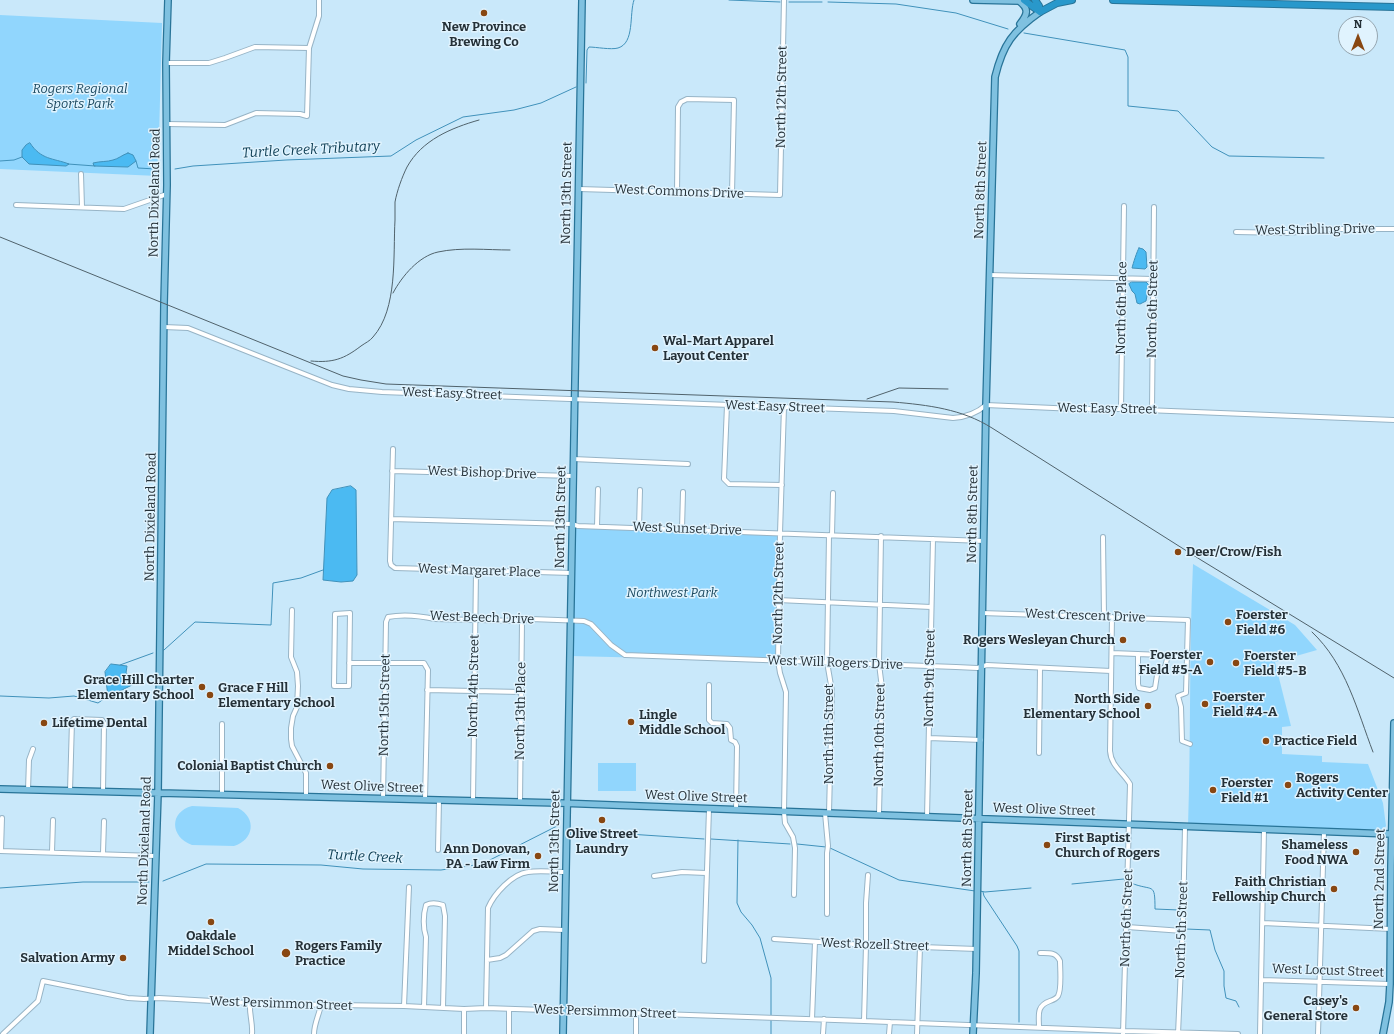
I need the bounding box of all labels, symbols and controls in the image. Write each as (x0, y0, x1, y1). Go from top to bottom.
marker: New Province Brewing Co (479, 8, 489, 18)
north arrow (1338, 16, 1378, 56)
text: N (1354, 18, 1362, 31)
place label: New Province Brewing Co (442, 19, 526, 50)
street label: North 12th Street (773, 45, 791, 149)
park label: Rogers Regional Sports Park (32, 81, 128, 112)
street label: North Dixieland Road (146, 128, 164, 258)
water label: Turtle Creek Tributary (242, 138, 380, 162)
street label: North 13th Street (558, 141, 576, 245)
street label: North 8th Street (971, 141, 991, 239)
street label: West Commons Drive (614, 182, 744, 202)
street label: West Stribling Drive (1255, 221, 1375, 239)
street label: North 6th Street (1144, 260, 1162, 358)
street label: North 6th Place (1113, 261, 1131, 355)
place label: Wal-Mart Apparel Layout Center (663, 333, 774, 364)
marker: Wal-Mart Apparel Layout Center (650, 343, 660, 353)
street label: West Easy Street (402, 384, 502, 404)
street label: West Easy Street (725, 397, 825, 417)
street label: West Easy Street (1057, 400, 1157, 418)
street label: North Dixieland Road (142, 452, 160, 582)
street label: West Bishop Drive (427, 463, 537, 483)
street label: North 13th Street (552, 465, 570, 569)
street label: North 8th Street (964, 465, 982, 563)
street label: West Sunset Drive (632, 519, 742, 539)
street label: North 12th Street (770, 541, 788, 645)
place label: Deer/Crow/Fish (1186, 544, 1282, 560)
marker: Deer/Crow/Fish (1173, 547, 1183, 557)
street label: West Margaret Place (417, 561, 541, 581)
park label: Northwest Park (627, 585, 717, 601)
street label: West Crescent Drive (1024, 606, 1146, 626)
place label: Foerster Field #6 (1236, 607, 1288, 638)
street label: West Beech Drive (429, 608, 535, 628)
marker: Foerster Field #6 (1223, 617, 1233, 627)
street label: North 9th Street (921, 629, 939, 727)
place label: Rogers Wesleyan Church (963, 632, 1115, 648)
street label: North 14th Street (465, 634, 483, 738)
marker: Rogers Wesleyan Church (1118, 635, 1128, 645)
place label: Foerster Field #5-A (1139, 647, 1202, 678)
place label: Foerster Field #5-B (1244, 648, 1307, 679)
street label: North 15th Street (376, 653, 394, 757)
street label: West Will Rogers Drive (767, 653, 903, 673)
marker: Foerster Field #5-A (1205, 657, 1215, 667)
marker: Foerster Field #5-B (1231, 658, 1241, 668)
street label: North 13th Place (512, 662, 530, 760)
place label: Grace Hill Charter Elementary School (77, 672, 194, 703)
place label: Grace F Hill Elementary School (218, 680, 335, 711)
marker: Grace Hill Charter Elementary School (197, 682, 207, 692)
street label: North 11th Street (821, 683, 837, 785)
street label: North 10th Street (871, 683, 889, 787)
place label: Foerster Field #4-A (1213, 689, 1277, 720)
marker: Grace F Hill Elementary School (205, 690, 215, 700)
place label: North Side Elementary School (1023, 691, 1140, 722)
marker: Foerster Field #4-A (1200, 699, 1210, 709)
marker: North Side Elementary School (1143, 701, 1153, 711)
place label: Lingle Middle School (639, 707, 725, 738)
place label: Lifetime Dental (52, 715, 147, 731)
marker: Lingle Middle School (626, 717, 636, 727)
marker: Lifetime Dental (39, 718, 49, 728)
place label: Practice Field (1274, 733, 1357, 749)
marker: Practice Field (1261, 736, 1271, 746)
place label: Colonial Baptist Church (177, 758, 322, 774)
marker: Colonial Baptist Church (325, 761, 335, 771)
place label: Rogers Activity Center (1296, 770, 1388, 801)
place label: Foerster Field #1 (1221, 775, 1273, 806)
street label: North Dixieland Road (135, 776, 155, 906)
street label: West Olive Street (320, 777, 424, 797)
marker: Rogers Activity Center (1283, 780, 1293, 790)
marker: Foerster Field #1 (1208, 785, 1218, 795)
street label: West Olive Street (644, 787, 748, 807)
street label: North 13th Street (546, 789, 564, 893)
street label: North 8th Street (959, 789, 977, 887)
street label: West Olive Street (992, 800, 1096, 820)
marker: Olive Street Laundry (597, 815, 607, 825)
place label: Olive Street Laundry (566, 826, 638, 857)
street label: North 2nd Street (1371, 828, 1389, 930)
place label: First Baptist Church of Rogers (1055, 830, 1160, 861)
place label: Shameless Food NWA (1281, 837, 1348, 868)
marker: First Baptist Church of Rogers (1042, 840, 1052, 850)
place label: Ann Donovan, PA - Law Firm (444, 841, 530, 872)
water label: Turtle Creek (327, 847, 403, 867)
marker: Shameless Food NWA (1351, 847, 1361, 857)
marker: Ann Donovan, PA - Law Firm (533, 851, 543, 861)
street label: North 6th Street (1117, 869, 1137, 967)
place label: Faith Christian Fellowship Church (1212, 874, 1326, 905)
street label: North 5th Street (1173, 881, 1191, 979)
marker: Faith Christian Fellowship Church (1329, 884, 1339, 894)
marker: Oakdale Middel School (206, 917, 216, 927)
place label: Oakdale Middel School (168, 928, 254, 959)
street label: West Rozell Street (820, 935, 930, 955)
place label: Rogers Family Practice (295, 938, 382, 969)
marker: Rogers Family Practice (280, 947, 292, 959)
place label: Salvation Army (20, 950, 115, 966)
marker: Salvation Army (118, 953, 128, 963)
street label: West Locust Street (1272, 961, 1384, 981)
place label: Casey's General Store (1263, 993, 1348, 1024)
street label: West Persimmon Street (209, 994, 353, 1014)
street label: West Persimmon Street (533, 1002, 677, 1022)
marker: Casey's General Store (1351, 1003, 1361, 1013)

